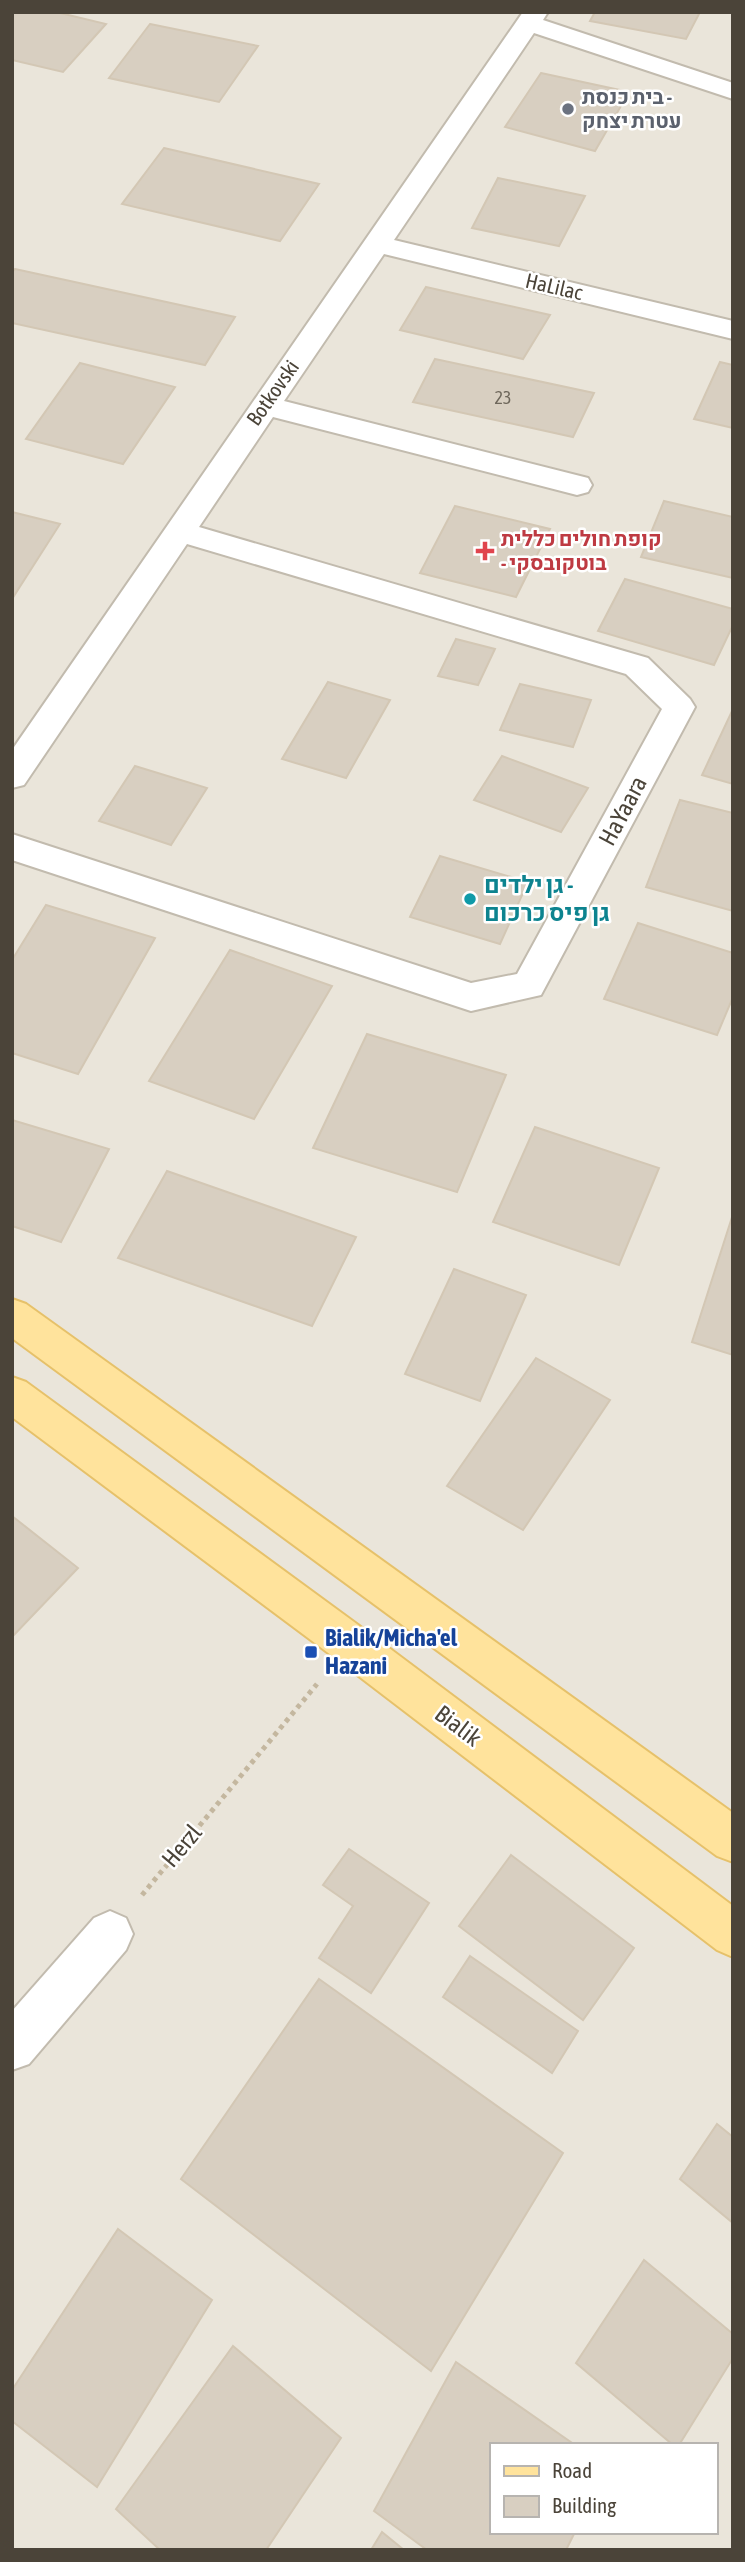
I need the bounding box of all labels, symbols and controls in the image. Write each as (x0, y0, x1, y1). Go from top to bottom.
place label: בית כנסת - עטרת יצחק (582, 84, 682, 132)
marker: בית כנסת - עטרת יצחק (560, 101, 576, 117)
street label: HaLilac (523, 268, 585, 304)
street label: Botkovski (241, 355, 303, 430)
house number: 23 (495, 387, 511, 408)
place label: קופת חולים כללית - בוטקובסקי (501, 526, 662, 574)
marker: קופת חולים כללית - בוטקובסקי (475, 541, 495, 561)
street label: HaYaara (593, 772, 652, 850)
place label: גן ילדים - גן פיס כרכום (484, 871, 610, 926)
marker: גן ילדים - גן פיס כרכום (462, 891, 478, 907)
place label: Bialik/Micha'el Hazani (325, 1624, 458, 1679)
marker: Bialik/Micha'el Hazani (303, 1644, 319, 1660)
street label: Bialik (430, 1700, 487, 1752)
street label: Herzl (156, 1819, 207, 1872)
legend (490, 2443, 717, 2534)
text: Road (552, 2458, 592, 2482)
text: Building (552, 2493, 616, 2517)

